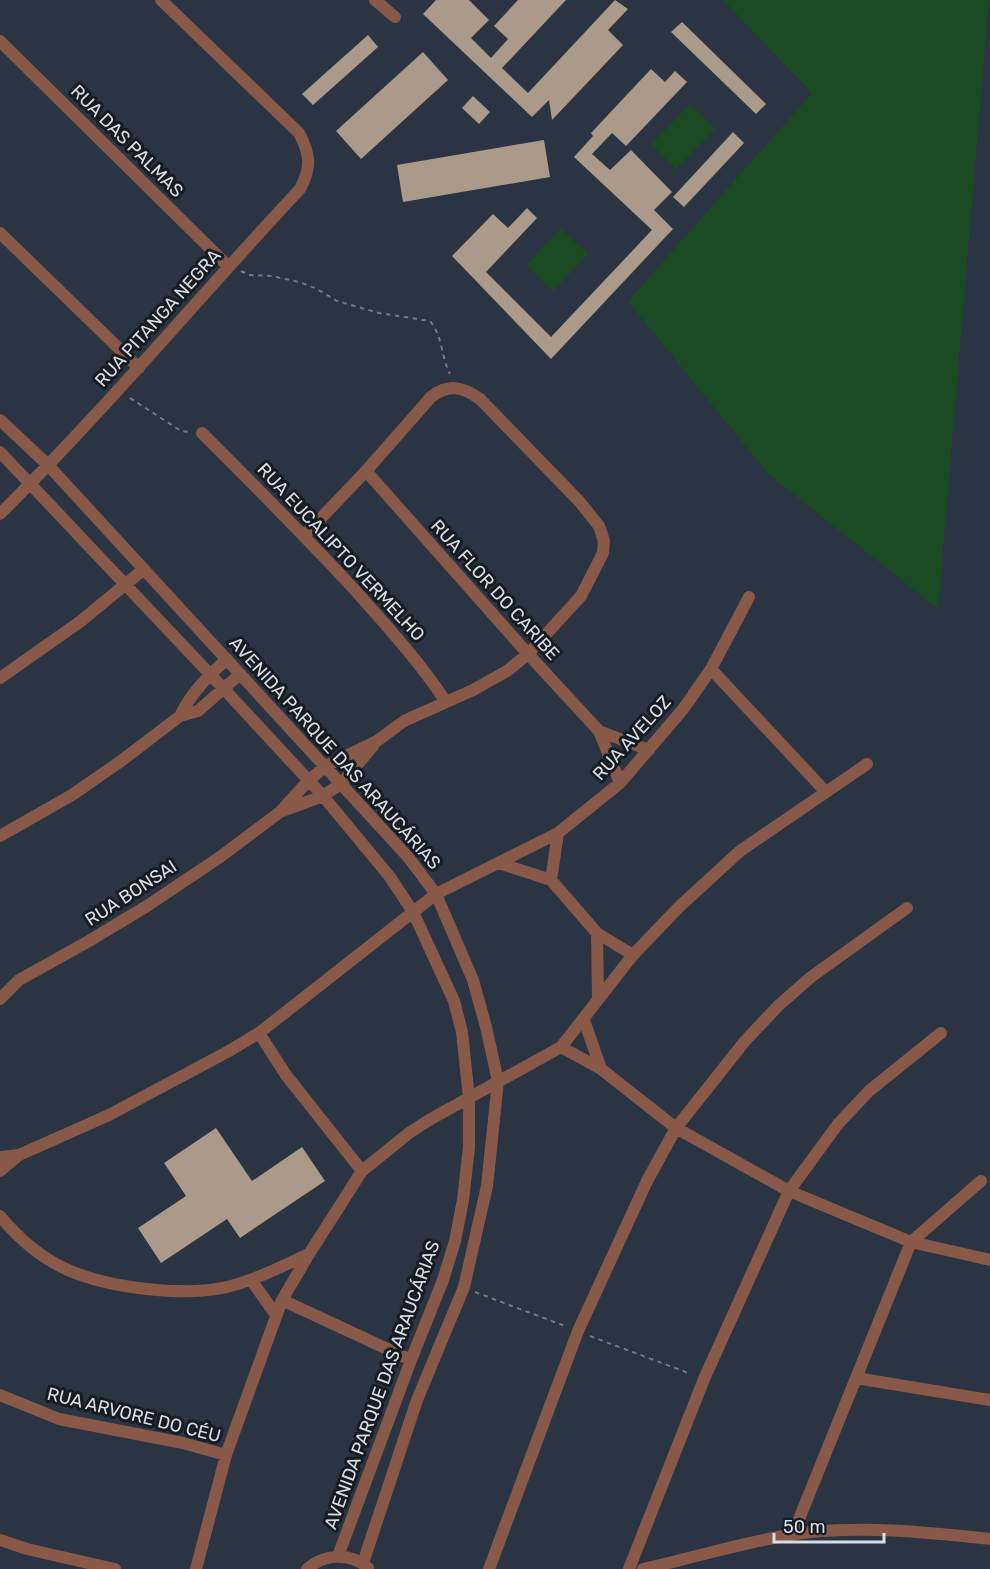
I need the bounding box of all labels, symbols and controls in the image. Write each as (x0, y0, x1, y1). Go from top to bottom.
street label: RUA DAS PALMAS (66, 80, 188, 202)
street label: RUA PITANGA NEGRA (90, 245, 226, 391)
street label: RUA EUCALIPTO VERMELHO (253, 458, 429, 646)
street label: RUA FLOR DO CARIBE (426, 515, 564, 665)
street label: AVENIDA PARQUE DAS ARAUCÁRIAS (225, 632, 445, 874)
street label: RUA AVELOZ (588, 691, 676, 785)
street label: RUA BONSAI (81, 855, 181, 931)
street label: AVENIDA PARQUE DAS ARAUCÁRIAS (319, 1238, 445, 1532)
street label: RUA ARVORE DO CÉU (45, 1383, 223, 1447)
scale bar (774, 1506, 884, 1544)
text: 50 m (783, 1516, 826, 1538)

